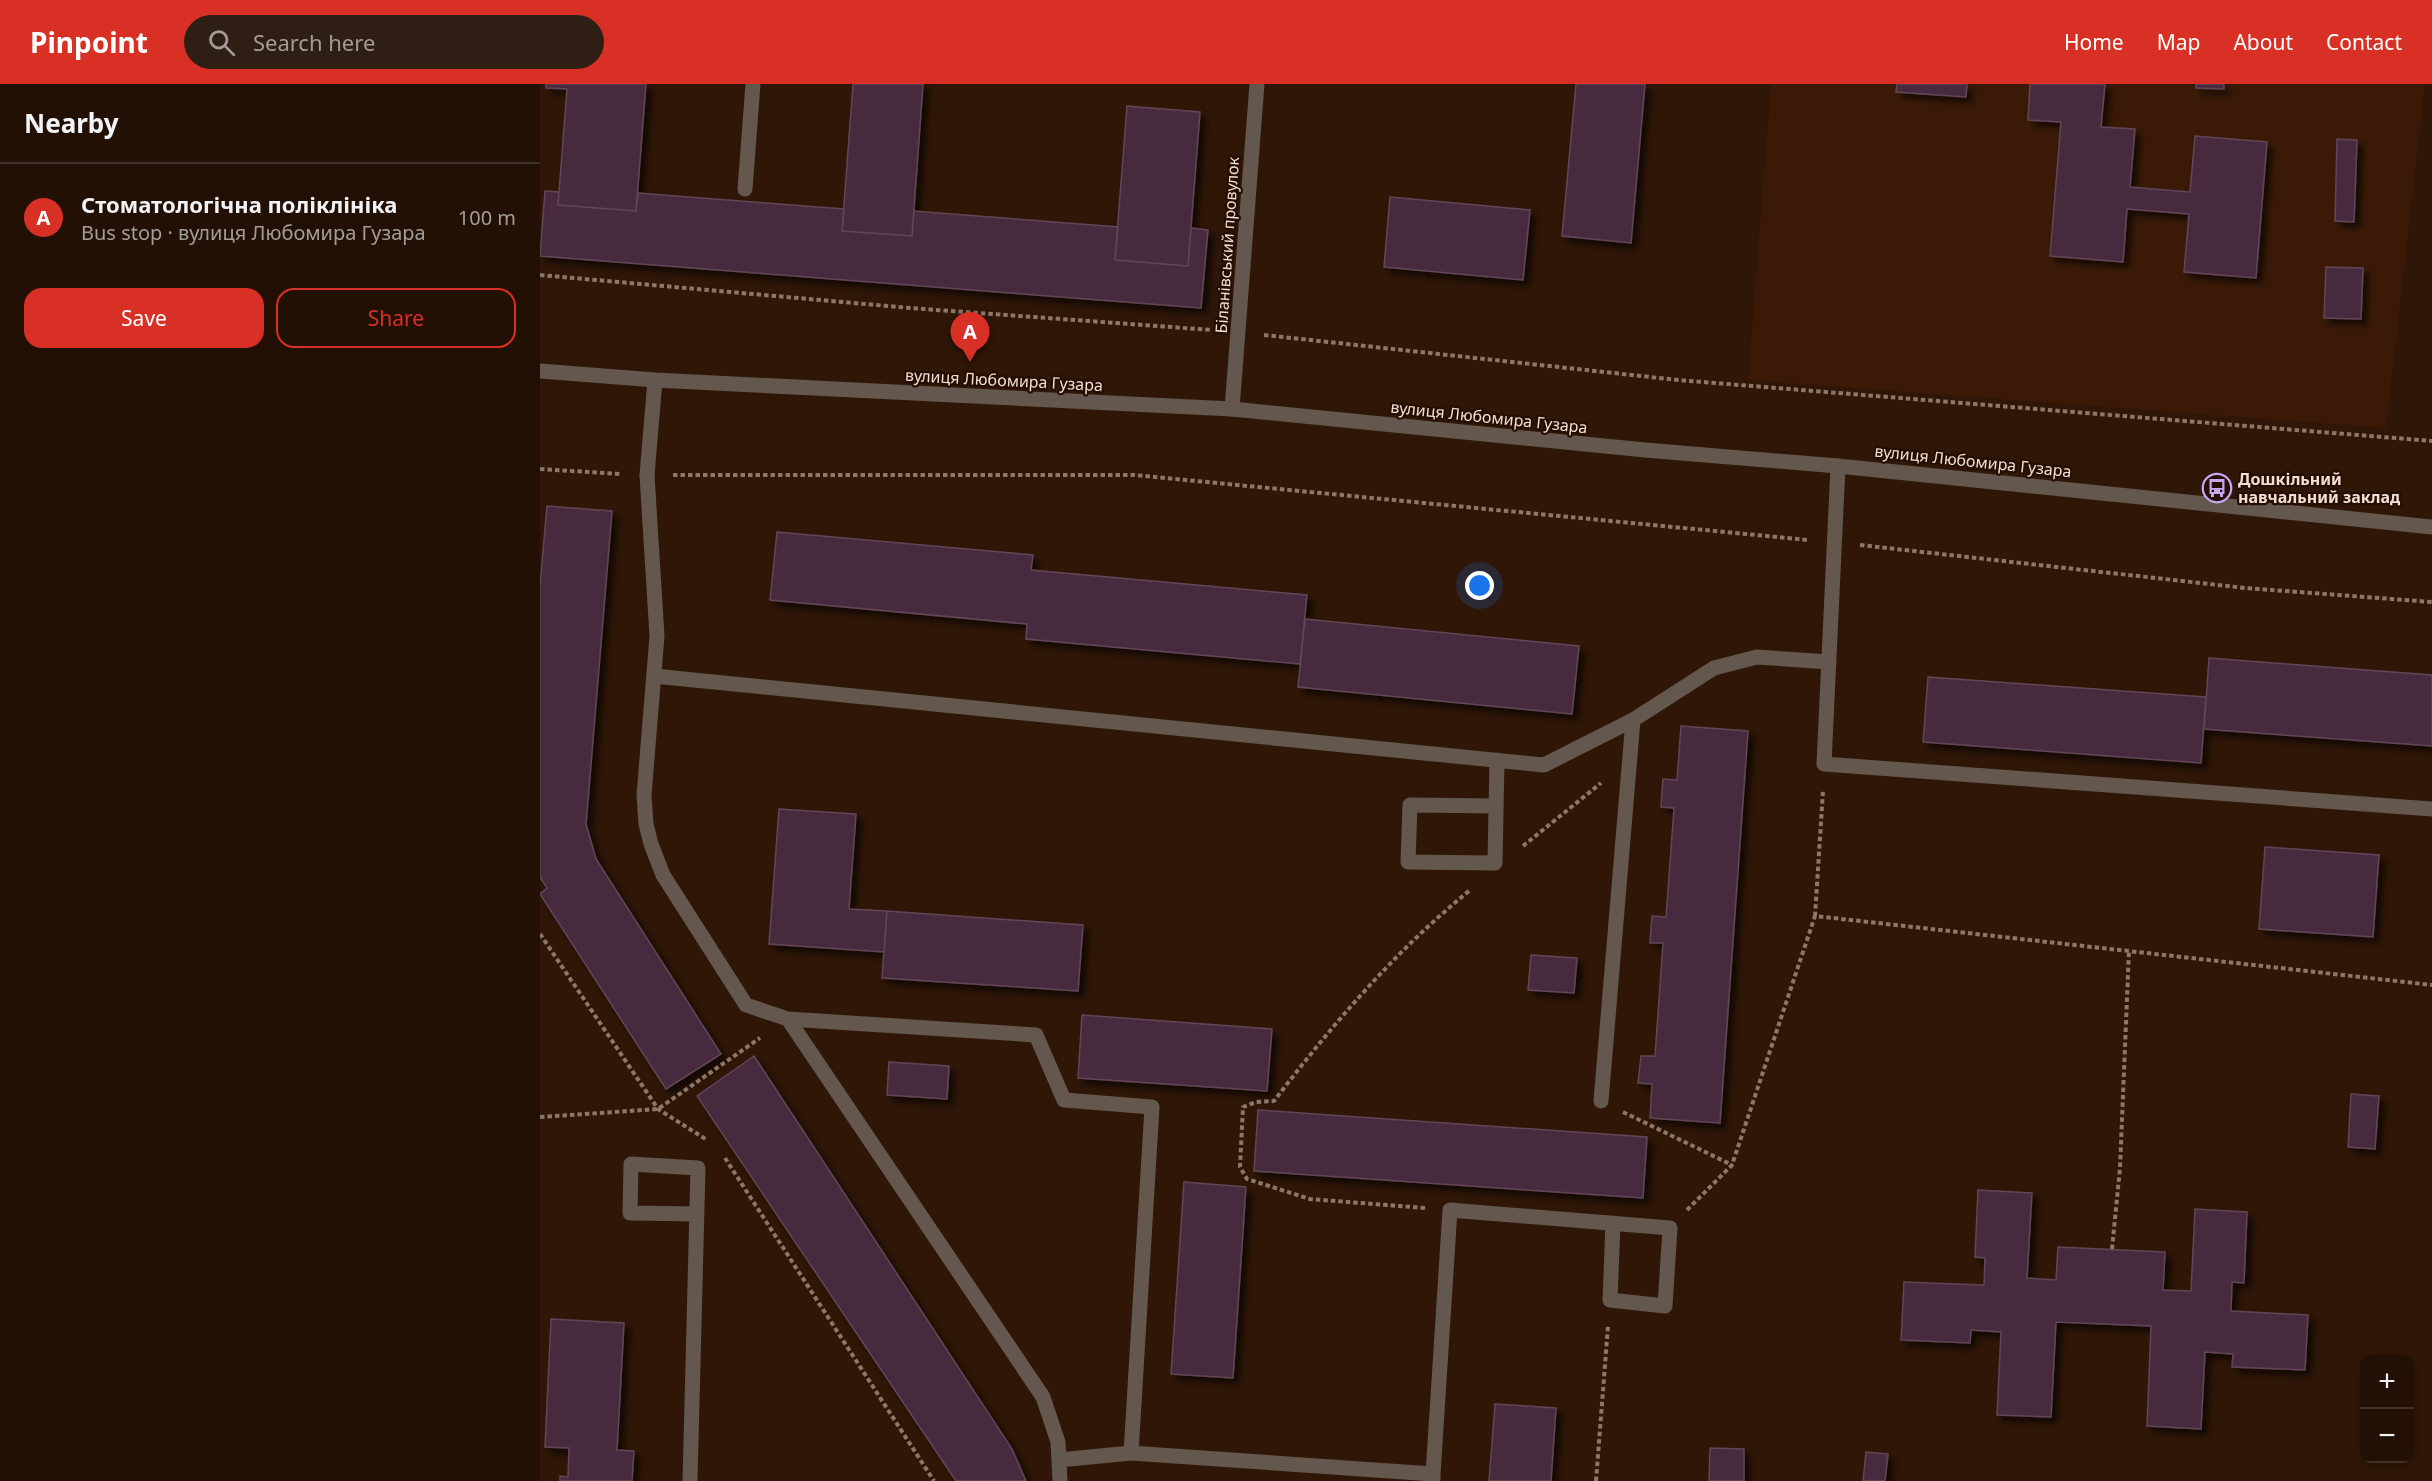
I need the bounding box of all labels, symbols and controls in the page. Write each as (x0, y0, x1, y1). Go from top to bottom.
search box (184, 15, 604, 69)
text: Pinpoint (30, 23, 148, 61)
icon: search (205, 26, 238, 59)
text: Search here (253, 27, 375, 57)
text: Home (2064, 28, 2124, 56)
text: Map (2157, 28, 2200, 56)
text: About (2233, 28, 2293, 56)
text: Contact (2326, 28, 2402, 56)
text: Nearby (24, 105, 119, 141)
street label: Біланівський провулок (1210, 156, 1244, 334)
text: Стоматологічна поліклініка (81, 189, 397, 219)
text: A (37, 204, 50, 231)
text: 100 m (458, 204, 516, 231)
text: Bus stop · вулиця Любомира Гузара (81, 219, 426, 246)
button: Save (24, 288, 264, 348)
button: Share (276, 288, 516, 348)
pin: A (950, 312, 990, 362)
street label: вулиця Любомира Гузара (905, 364, 1103, 396)
street label: вулиця Любомира Гузара (1389, 396, 1589, 438)
street label: вулиця Любомира Гузара (1873, 440, 2073, 482)
place label: Дошкільний навчальний заклад (2238, 468, 2401, 508)
bus stop icon: Дошкільний навчальний заклад (2201, 472, 2233, 504)
your location (1465, 571, 1494, 600)
map controls (2360, 1355, 2414, 1463)
button: + (2360, 1355, 2414, 1409)
button: − (2360, 1409, 2414, 1463)

